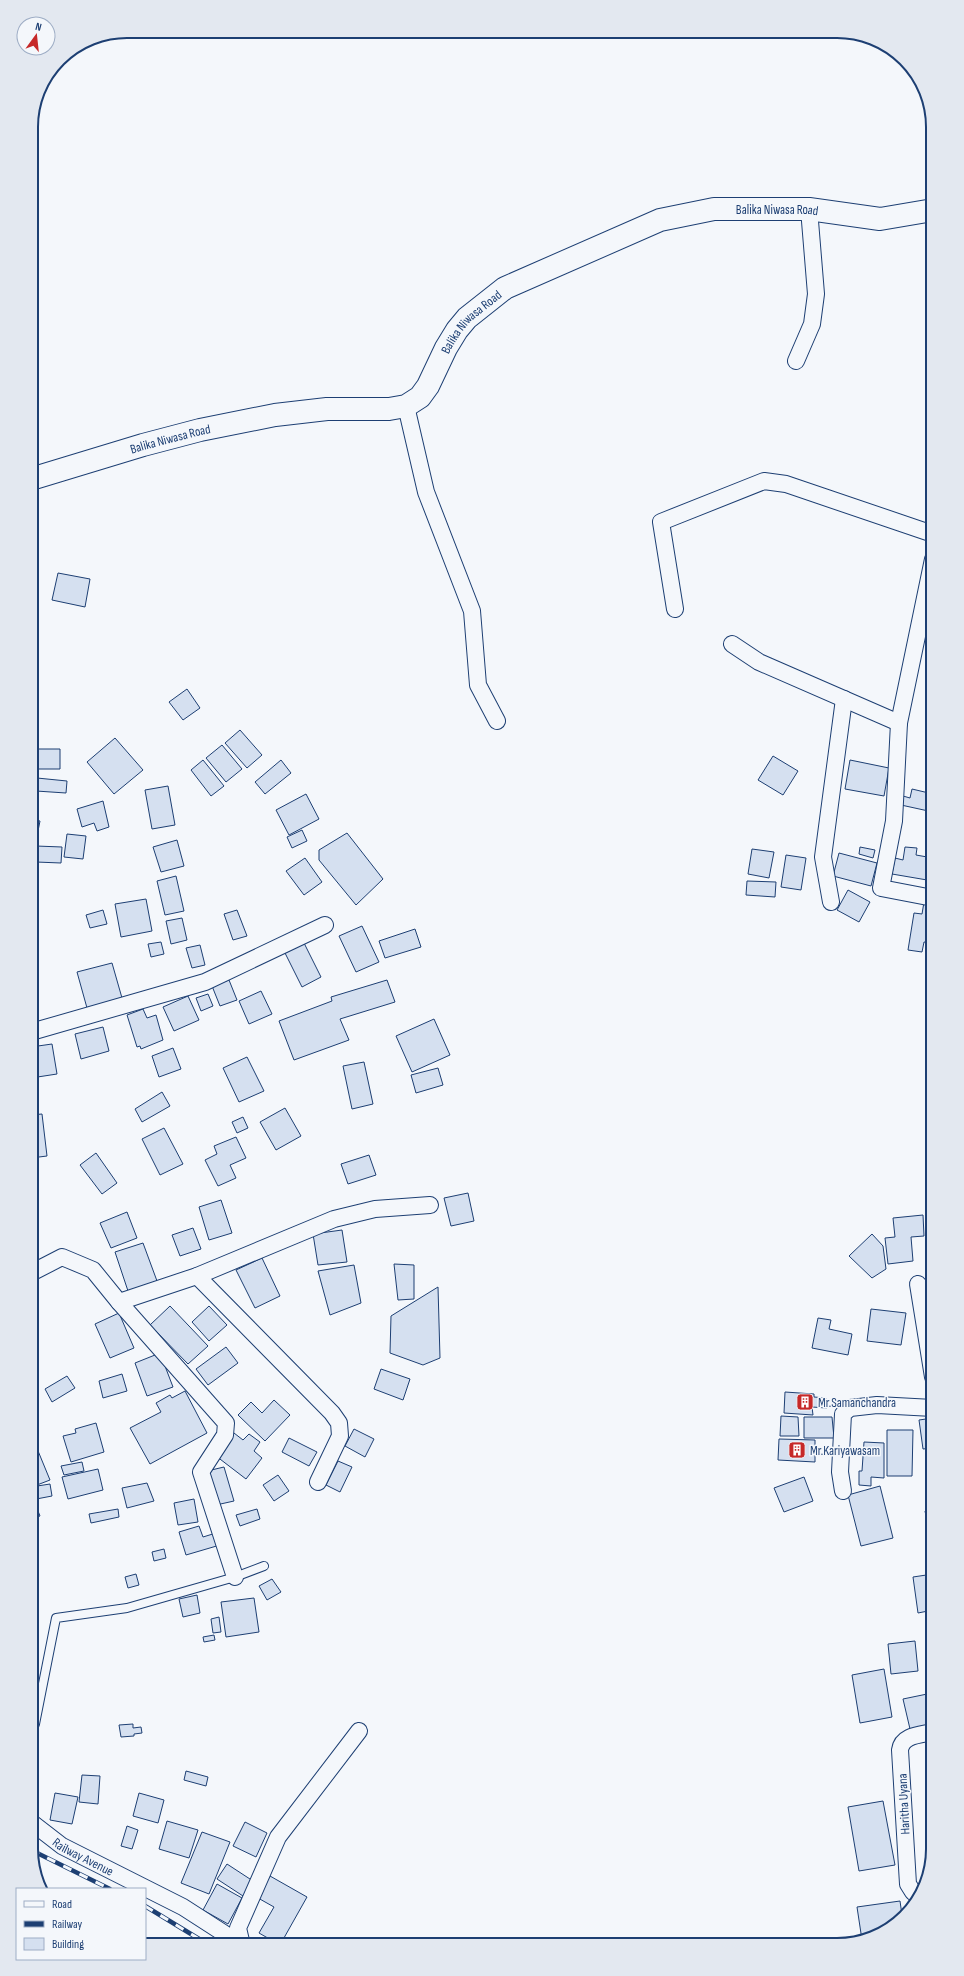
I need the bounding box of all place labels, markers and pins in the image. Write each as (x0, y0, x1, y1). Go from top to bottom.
building icon: Mr.Samanchandra (795, 1392, 815, 1412)
place label: Mr.Samanchandra (818, 1395, 896, 1411)
building icon: Mr.Kariyawasam (787, 1440, 807, 1460)
place label: Mr.Kariyawasam (810, 1443, 880, 1459)

